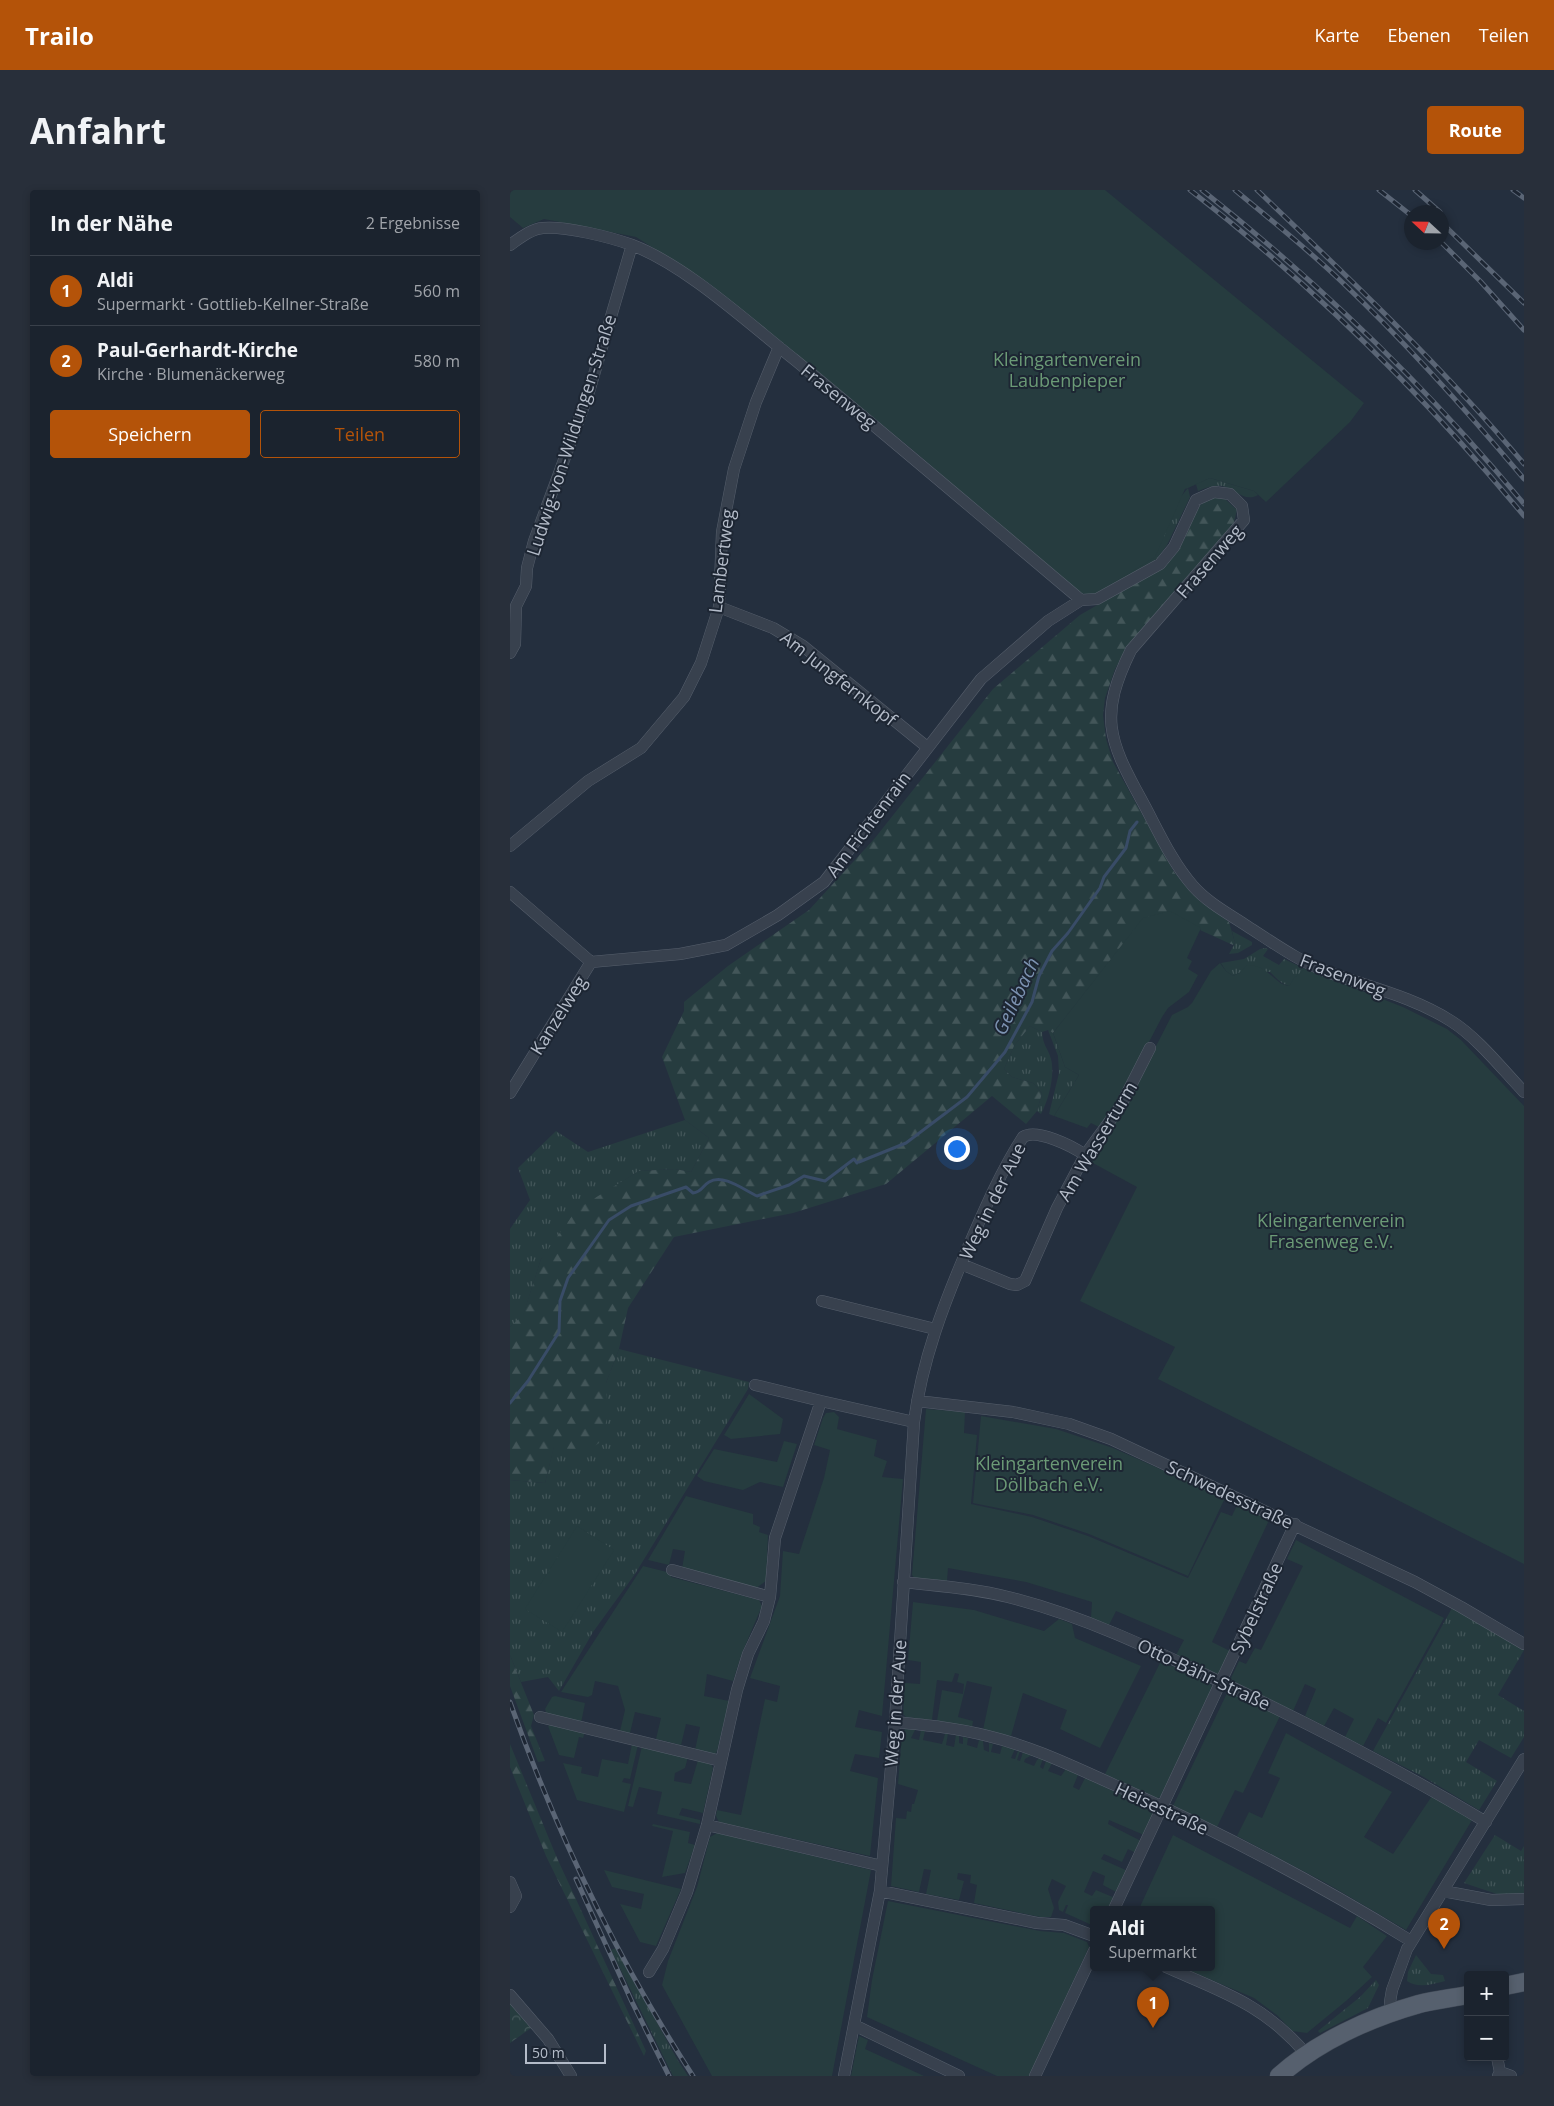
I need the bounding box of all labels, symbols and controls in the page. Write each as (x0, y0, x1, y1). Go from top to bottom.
text: Trailo (25, 19, 94, 52)
text: Karte (1315, 23, 1359, 47)
text: Ebenen (1387, 23, 1451, 47)
text: Teilen (1479, 23, 1529, 47)
button: Route (1427, 106, 1524, 154)
text: Anfahrt (30, 107, 166, 154)
north arrow (1404, 205, 1449, 250)
text: In der Nähe (50, 209, 173, 237)
text: 2 Ergebnisse (366, 212, 460, 234)
text: Aldi (97, 267, 134, 293)
text: 1 (61, 280, 71, 302)
text: 560 m (414, 280, 460, 302)
text: Supermarkt · Gottlieb-Kellner-Straße (97, 293, 369, 315)
street label: Ludwig-von-Wildungen-Straße (521, 311, 621, 559)
text: Paul-Gerhardt-Kirche (97, 337, 298, 363)
park label: Kleingartenverein Laubenpieper (993, 347, 1141, 392)
text: 2 (61, 350, 71, 372)
text: 580 m (414, 350, 460, 372)
street label: Frasenweg (796, 358, 882, 434)
text: Kirche · Blumenäckerweg (97, 363, 285, 385)
button: Speichern (50, 410, 250, 458)
button: Teilen (260, 410, 460, 458)
street label: Lambertweg (703, 507, 739, 614)
street label: Frasenweg (1170, 519, 1248, 603)
street label: Am Jungfernkopf (776, 625, 903, 732)
street label: Am Fichtenrain (820, 766, 916, 882)
street label: Frasenweg (1297, 948, 1390, 1002)
water label: Geilebach (987, 953, 1045, 1039)
street label: Kanzelweg (524, 971, 592, 1059)
street label: Am Wasserturm (1052, 1077, 1142, 1205)
your location (944, 1136, 970, 1162)
street label: Weg in der Aue (953, 1139, 1031, 1263)
park label: Kleingartenverein Frasenweg e.V. (1257, 1208, 1405, 1253)
park label: Kleingartenverein Döllbach e.V. (975, 1451, 1123, 1496)
street label: Schwedesstraße (1163, 1454, 1297, 1534)
street label: Sybelstraße (1224, 1558, 1288, 1658)
street label: Otto-Bähr-Straße (1134, 1633, 1274, 1715)
street label: Weg in der Aue (879, 1639, 911, 1767)
street label: Heisestraße (1111, 1776, 1213, 1840)
popup (1090, 1906, 1215, 1971)
pin: 2 (1428, 1908, 1460, 1949)
text: Aldi (1108, 1915, 1145, 1941)
text: Supermarkt (1108, 1941, 1197, 1963)
map controls (1464, 1971, 1509, 2061)
button: + (1464, 1971, 1509, 2016)
pin: 1 (1137, 1987, 1169, 2028)
button: − (1464, 2016, 1509, 2061)
scale bar (525, 2041, 606, 2064)
text: 50 m (532, 2043, 565, 2062)

